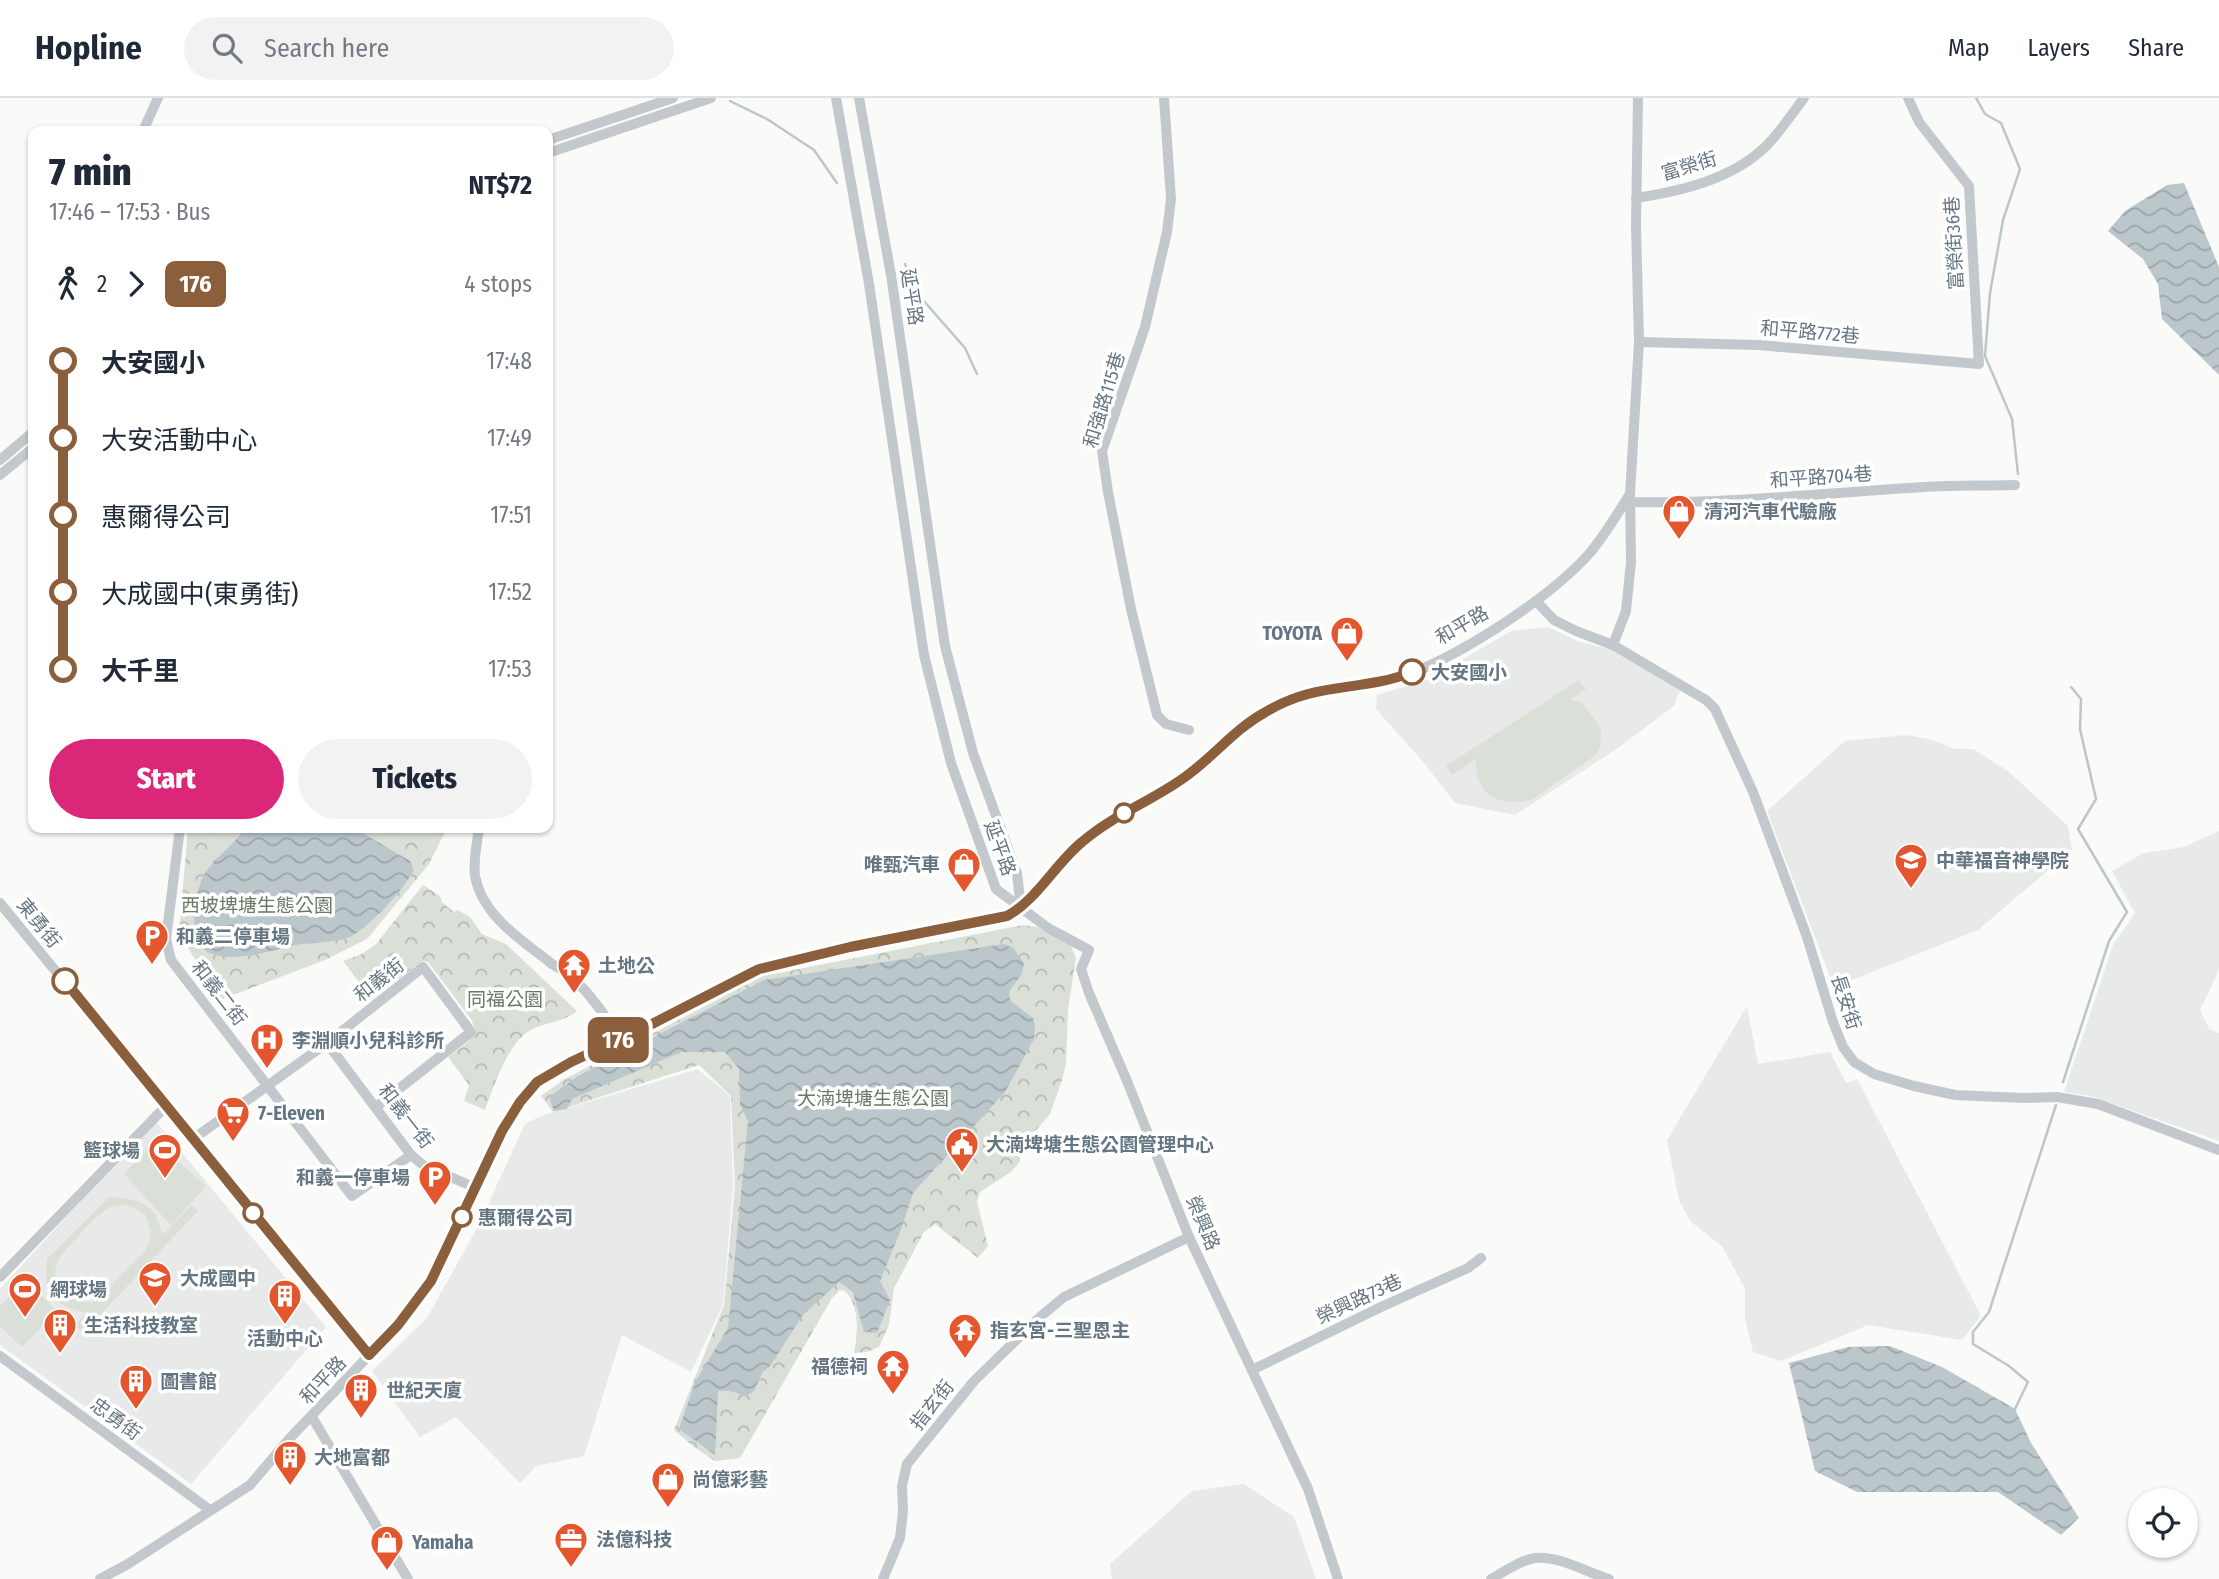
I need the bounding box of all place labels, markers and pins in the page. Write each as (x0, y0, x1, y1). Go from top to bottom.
shop icon: 清河汽車代驗廠 (1660, 492, 1698, 541)
place label: 清河汽車代驗廠 (1704, 500, 1837, 523)
shop icon: TOYOTA (1328, 614, 1366, 663)
place label: TOYOTA (1263, 622, 1323, 645)
marker: 大安國小 (1399, 659, 1425, 685)
place label: 大安國小 (1431, 661, 1507, 684)
unlabelled marker (1114, 803, 1134, 823)
school or university icon: 中華福音神學院 (1892, 841, 1930, 890)
shop icon: 唯甄汽車 (945, 845, 983, 894)
place label: 中華福音神學院 (1936, 849, 2069, 872)
place label: 唯甄汽車 (864, 853, 940, 876)
parking icon: 和義二停車場 (133, 917, 171, 966)
place label: 和義二停車場 (176, 925, 290, 948)
temple icon: 土地公 (555, 946, 593, 995)
place label: 土地公 (598, 954, 655, 977)
unlabelled marker (52, 968, 78, 994)
hospital icon: 李淵順小兒科診所 (248, 1021, 286, 1070)
place label: 李淵順小兒科診所 (292, 1029, 444, 1052)
supermarket icon: 7-Eleven (214, 1094, 252, 1143)
place label: 7-Eleven (258, 1102, 325, 1125)
public building icon: 大湳埤塘生態公園管理中心 (943, 1125, 981, 1174)
sports icon: 籃球場 (146, 1131, 184, 1180)
place label: 大湳埤塘生態公園管理中心 (986, 1133, 1214, 1156)
place label: 籃球場 (83, 1139, 140, 1162)
parking icon: 和義一停車場 (416, 1158, 454, 1207)
place label: 和義一停車場 (296, 1166, 410, 1189)
unlabelled marker (243, 1203, 263, 1223)
place label: 惠爾得公司 (478, 1206, 573, 1229)
marker: 惠爾得公司 (452, 1207, 472, 1227)
school or university icon: 大成國中 (136, 1259, 174, 1308)
place label: 大成國中 (180, 1267, 256, 1290)
sports icon: 網球場 (6, 1270, 44, 1319)
building icon: 活動中心 (266, 1277, 304, 1326)
place label: 網球場 (50, 1278, 107, 1301)
building icon: 生活科技教室 (41, 1306, 79, 1355)
temple icon: 指玄宮-三聖恩主 (946, 1311, 984, 1360)
place label: 生活科技教室 (84, 1314, 198, 1337)
place label: 指玄宮-三聖恩主 (990, 1319, 1130, 1342)
place label: 活動中心 (247, 1327, 323, 1350)
temple icon: 福德祠 (874, 1347, 912, 1396)
place label: 福德祠 (811, 1355, 868, 1378)
building icon: 圖書館 (117, 1362, 155, 1411)
place label: 圖書館 (160, 1370, 217, 1393)
building icon: 世紀天廈 (342, 1371, 380, 1420)
place label: 世紀天廈 (386, 1379, 462, 1402)
building icon: 大地富都 (271, 1438, 309, 1487)
place label: 大地富都 (314, 1446, 390, 1469)
shop icon: 尚億彩藝 (649, 1460, 687, 1509)
place label: 尚億彩藝 (692, 1468, 768, 1491)
office icon: 法億科技 (552, 1520, 590, 1569)
shop icon: Yamaha (368, 1523, 406, 1572)
place label: 法億科技 (596, 1528, 672, 1551)
place label: Yamaha (411, 1531, 473, 1554)

